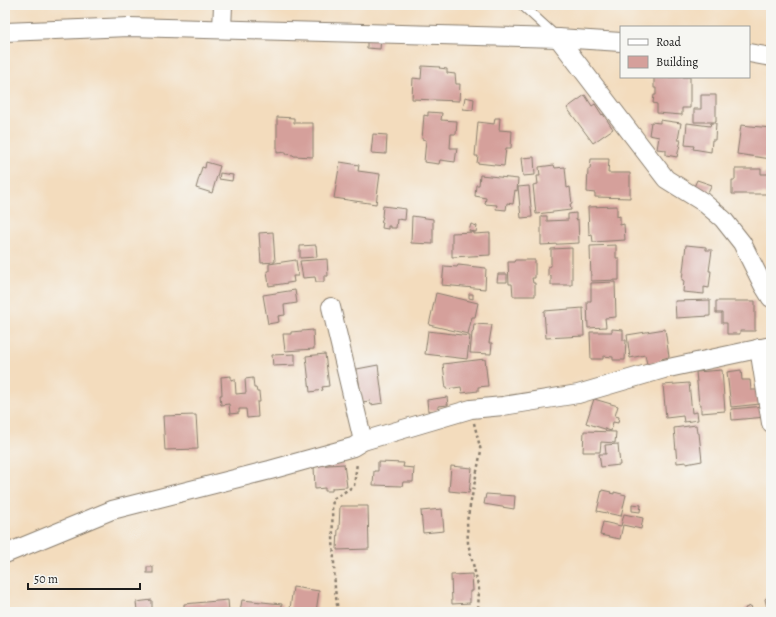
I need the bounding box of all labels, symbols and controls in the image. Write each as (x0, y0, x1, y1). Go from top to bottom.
legend (620, 26, 750, 78)
text: Road (656, 34, 682, 50)
text: Building (656, 54, 698, 70)
scale bar (28, 565, 140, 591)
text: 50 m (34, 571, 58, 587)

